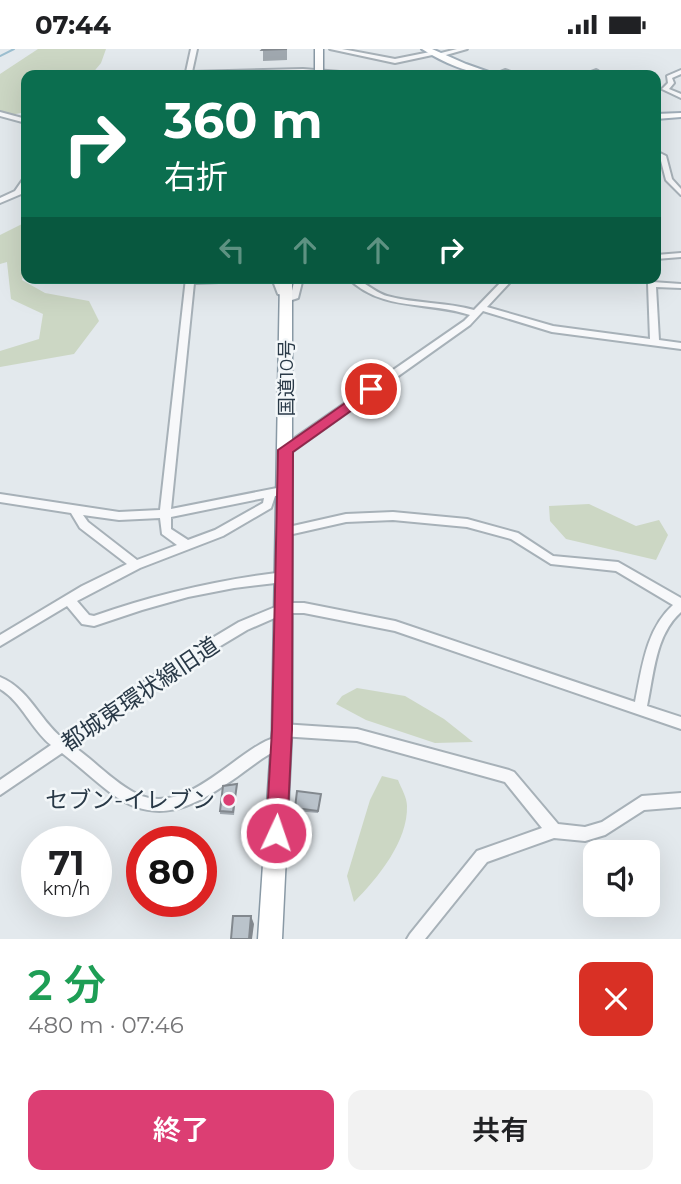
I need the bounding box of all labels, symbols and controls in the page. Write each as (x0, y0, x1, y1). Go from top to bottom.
text: 07:44 (35, 9, 111, 41)
text: 360 m (164, 91, 323, 150)
icon: right (49, 98, 140, 189)
text: 右折 (164, 157, 228, 196)
icon: left (213, 231, 251, 269)
icon: ahead (286, 231, 324, 269)
icon: ahead (359, 231, 397, 269)
icon: right (432, 231, 470, 269)
street label: 国道10号 (275, 340, 298, 416)
pin (341, 359, 401, 419)
icon: arrive (352, 370, 390, 408)
street label: 都城東環状線旧道 (56, 631, 224, 757)
place label: セブン-イレブン (45, 786, 215, 814)
marker: セブン-イレブン (221, 792, 237, 808)
position arrow (239, 796, 313, 870)
speed limit sign: 80 (126, 826, 217, 917)
map controls (583, 840, 660, 917)
button: sound (583, 840, 660, 917)
text: 71 (49, 841, 84, 884)
text: km/h (42, 878, 91, 900)
text: 2 分 (28, 959, 106, 1011)
button: close (579, 962, 653, 1036)
text: 480 m · 07:46 (28, 1011, 184, 1039)
button: 終了 (28, 1090, 334, 1170)
button: 共有 (348, 1090, 653, 1170)

